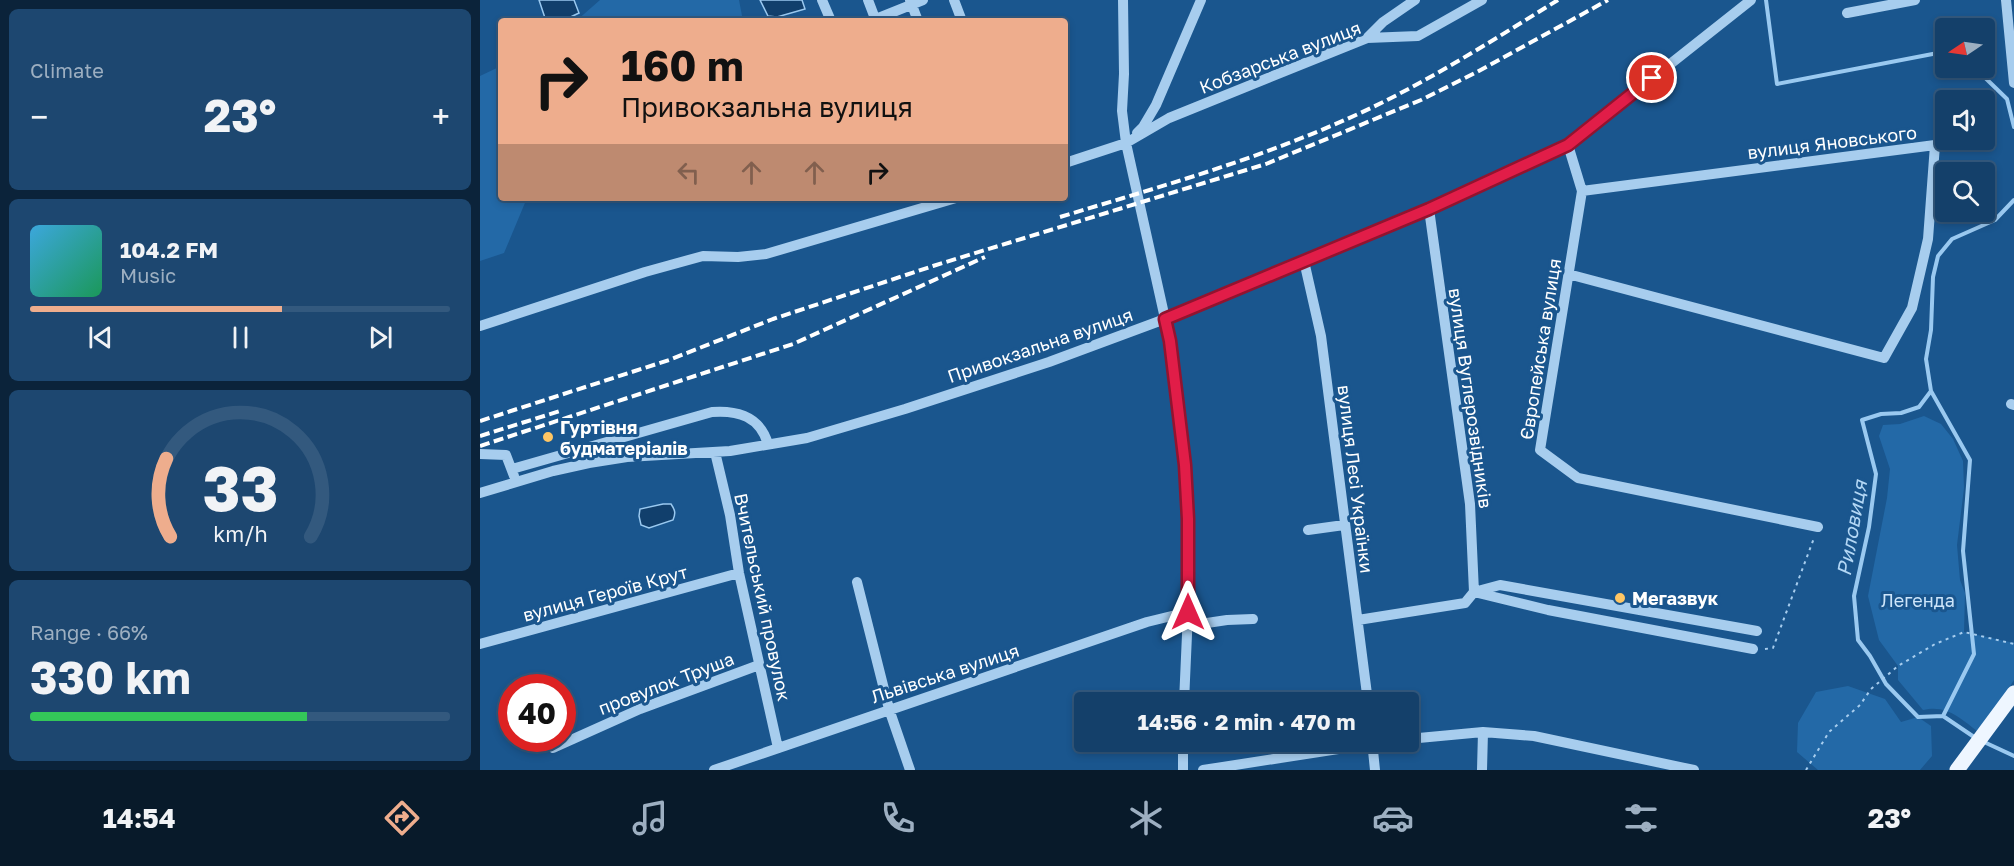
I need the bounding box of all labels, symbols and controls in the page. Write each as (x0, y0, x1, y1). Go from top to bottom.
street label: Кобзарська вулиця (1196, 16, 1364, 98)
north arrow (1935, 18, 1995, 78)
map controls (1935, 18, 1995, 222)
text: 160 m (621, 40, 744, 90)
icon: right (522, 42, 600, 120)
pin (1626, 52, 1677, 103)
text: Climate (30, 58, 104, 82)
icon: arrive (1635, 61, 1668, 94)
text: 23° (204, 88, 276, 142)
button: sound (1935, 90, 1995, 150)
text: Привокзальна вулиця (621, 91, 913, 123)
text: − (30, 97, 48, 136)
text: + (432, 97, 450, 136)
street label: вулиця Яновського (1746, 121, 1918, 163)
icon: left (672, 156, 705, 189)
icon: ahead (735, 156, 768, 189)
icon: ahead (798, 156, 831, 189)
icon: right (861, 156, 894, 189)
button: search (1935, 162, 1995, 222)
text: 104.2 FM (120, 236, 218, 263)
street label: Європейська вулиця (1515, 257, 1565, 441)
text: Music (120, 263, 176, 287)
street label: вулиця Вуглерозвідників (1445, 286, 1497, 510)
street label: Привокзальна вулиця (944, 303, 1136, 387)
icon: previous (84, 321, 117, 354)
icon: pause (224, 321, 257, 354)
icon: next (364, 321, 397, 354)
street label: вулиця Лесі Українки (1334, 384, 1378, 574)
place label: Гуртівня будматеріалів (560, 416, 688, 459)
marker: Гуртівня будматеріалів (541, 430, 555, 444)
text: 33 (202, 450, 278, 525)
water label: Риловиця (1831, 477, 1871, 578)
street label: Вчительський провулок (730, 491, 796, 703)
text: km/h (213, 522, 267, 548)
street label: вулиця Героїв Крут (520, 560, 690, 626)
position arrow (1156, 580, 1220, 644)
place label: Мегазвук (1632, 587, 1719, 609)
park label: Легенда (1881, 589, 1955, 611)
marker: Мегазвук (1613, 591, 1627, 605)
text: Range · 66% (30, 620, 148, 644)
street label: Львівська вулиця (868, 639, 1022, 707)
street label: провулок Труша (595, 647, 737, 719)
text: 330 km (30, 650, 191, 704)
speed limit sign: 40 (498, 674, 576, 752)
text: 14:56 · 2 min · 470 m (1138, 708, 1355, 735)
icon: directions (381, 797, 423, 839)
icon: music (629, 797, 671, 839)
icon: phone (877, 797, 919, 839)
icon: climate (1125, 797, 1167, 839)
icon: car (1372, 797, 1414, 839)
icon: filters (1620, 797, 1662, 839)
text: 14:54 (103, 802, 176, 834)
text: 23° (1868, 802, 1911, 834)

